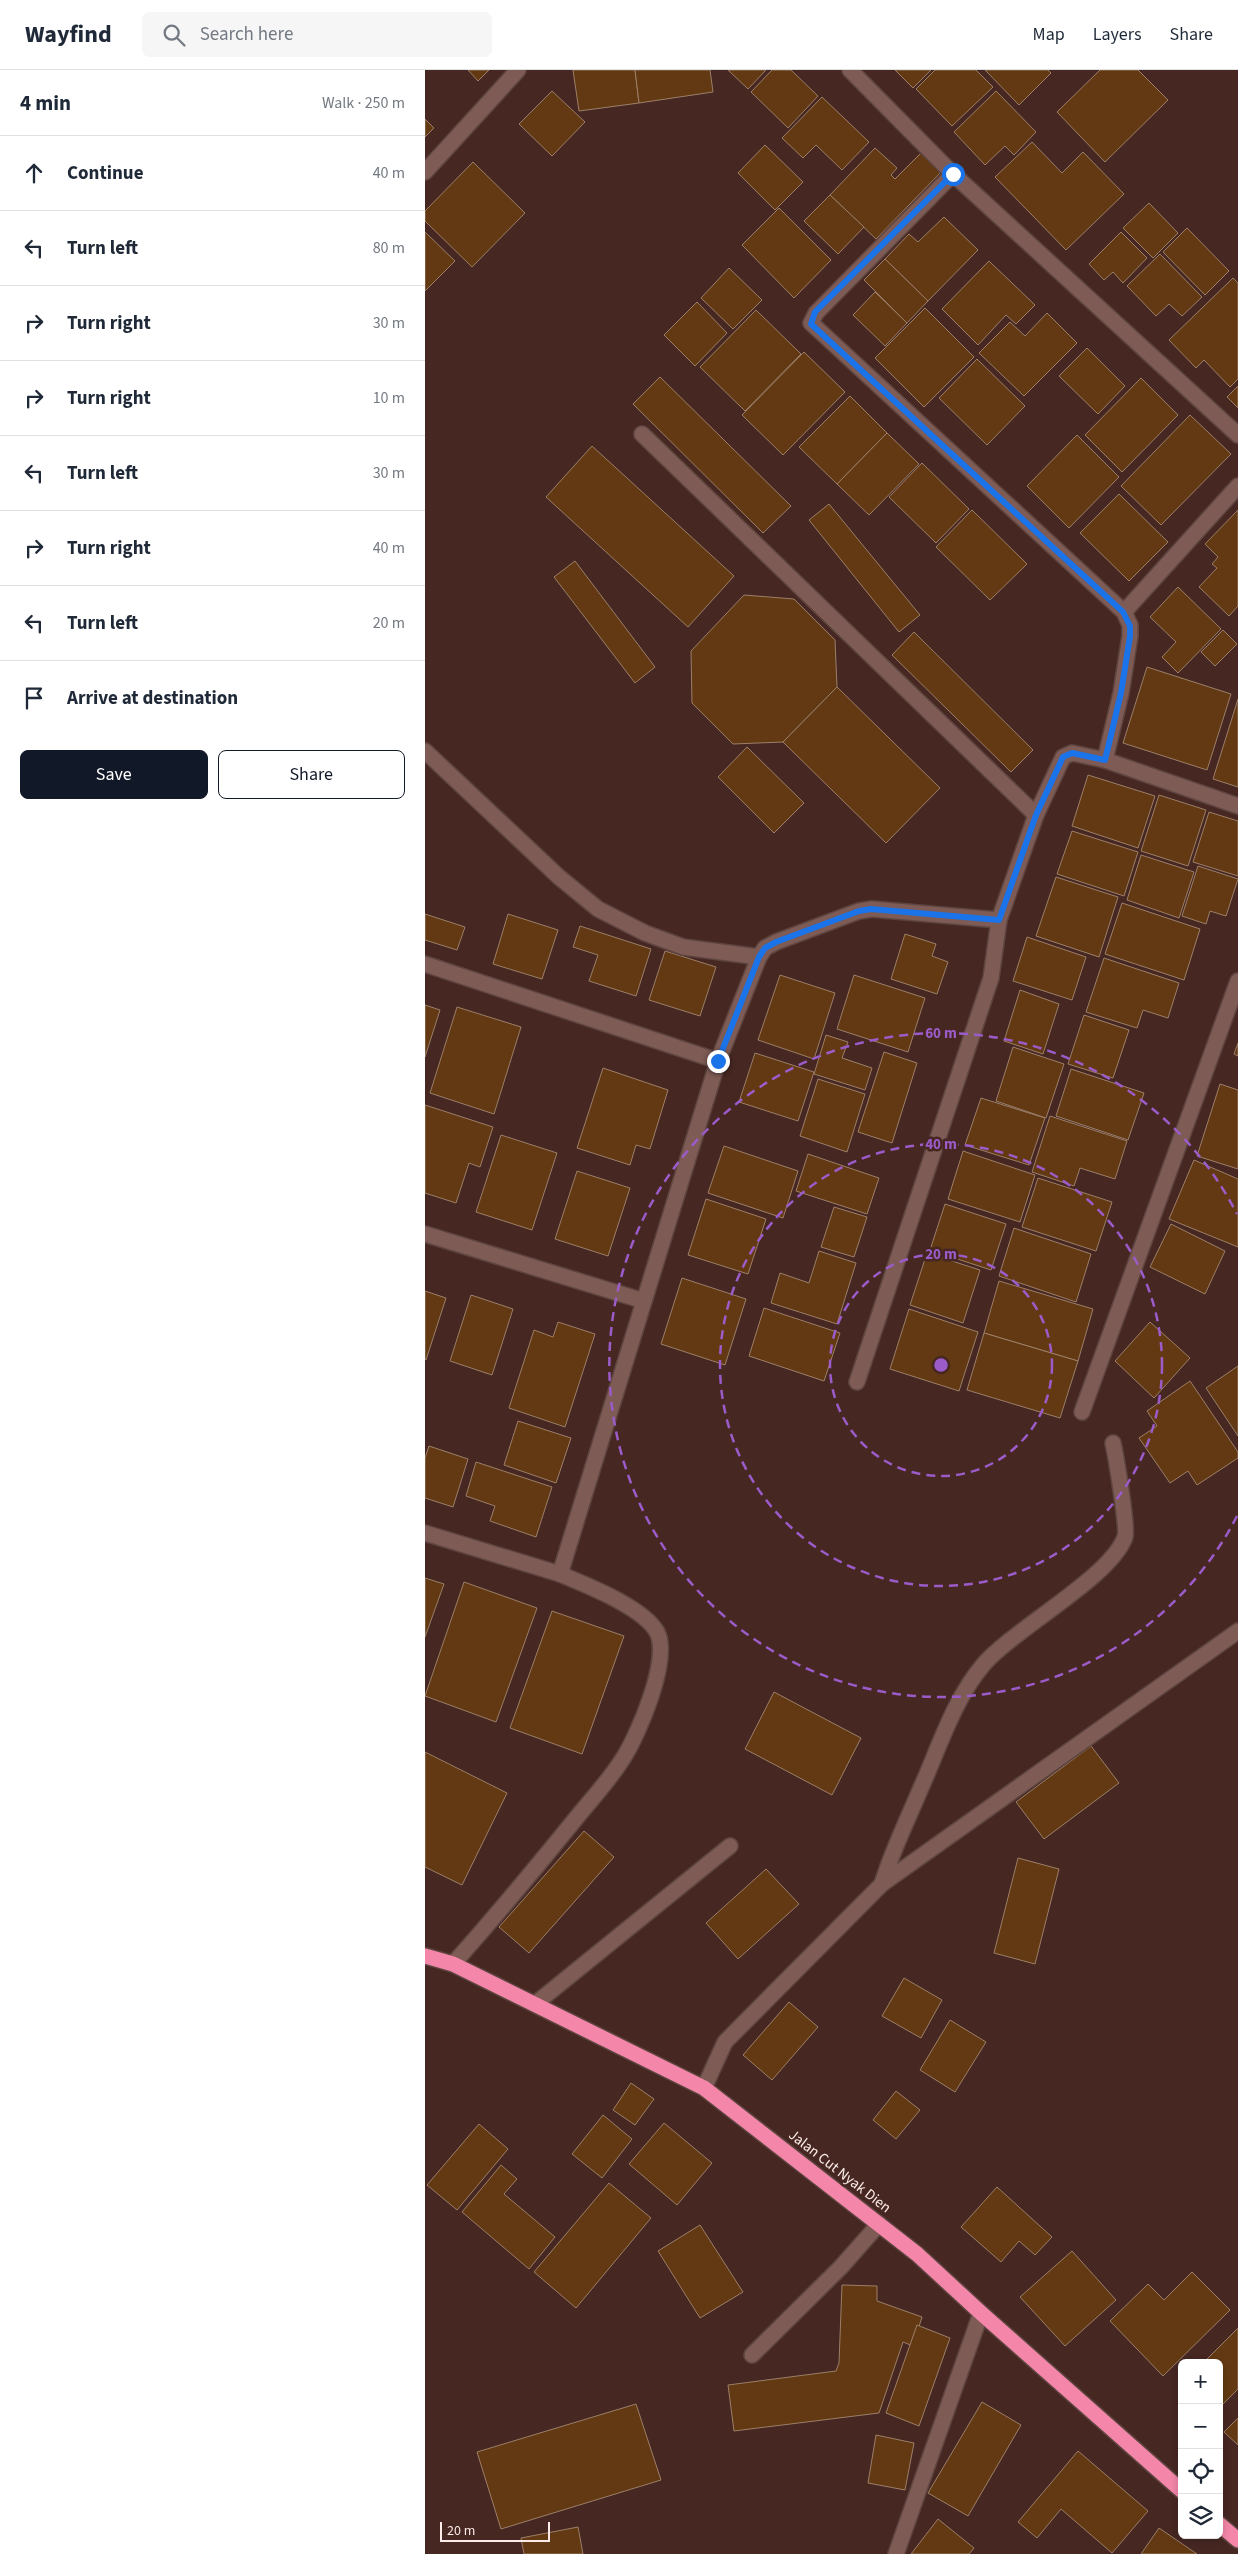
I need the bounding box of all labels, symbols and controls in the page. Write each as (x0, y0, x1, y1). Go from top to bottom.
search box (142, 12, 492, 57)
text: Wayfind (25, 17, 112, 52)
icon: search (160, 21, 188, 49)
text: Search here (200, 21, 293, 48)
text: Map (1033, 22, 1065, 47)
text: Layers (1093, 22, 1142, 47)
text: Share (1170, 22, 1213, 47)
text: 4 min (20, 88, 71, 118)
text: Walk · 250 m (322, 92, 405, 114)
icon: ahead (20, 159, 48, 187)
text: Continue (67, 160, 144, 187)
text: 40 m (373, 162, 405, 184)
route start (942, 163, 965, 186)
icon: left (20, 234, 48, 262)
text: Turn left (67, 235, 138, 262)
text: 80 m (373, 237, 405, 259)
icon: right (20, 309, 48, 337)
text: Turn right (67, 310, 151, 337)
text: 30 m (373, 312, 405, 334)
icon: right (20, 384, 48, 412)
text: Turn right (67, 385, 151, 412)
text: 10 m (373, 387, 405, 409)
icon: left (20, 459, 48, 487)
text: Turn left (67, 460, 138, 487)
text: 30 m (373, 462, 405, 484)
icon: right (20, 534, 48, 562)
text: Turn right (67, 535, 151, 562)
text: 40 m (373, 537, 405, 559)
icon: left (20, 609, 48, 637)
text: Turn left (67, 610, 138, 637)
text: 20 m (373, 612, 405, 634)
icon: arrive (20, 684, 48, 712)
text: Arrive at destination (67, 685, 238, 712)
button: Save (20, 750, 208, 799)
button: Share (218, 750, 405, 799)
text: 60 m (925, 1023, 957, 1044)
route end (707, 1050, 730, 1073)
text: 40 m (925, 1134, 957, 1155)
text: 20 m (925, 1244, 957, 1265)
centre of rings (932, 1356, 950, 1374)
street label: Jalan Cut Nyak Dien (784, 2125, 895, 2218)
map controls (1178, 2359, 1223, 2539)
button: + (1178, 2359, 1223, 2404)
button: − (1178, 2404, 1223, 2449)
button: locate (1178, 2449, 1223, 2494)
button: layers (1178, 2494, 1223, 2539)
scale bar (440, 2519, 550, 2542)
text: 20 m (447, 2521, 475, 2541)

